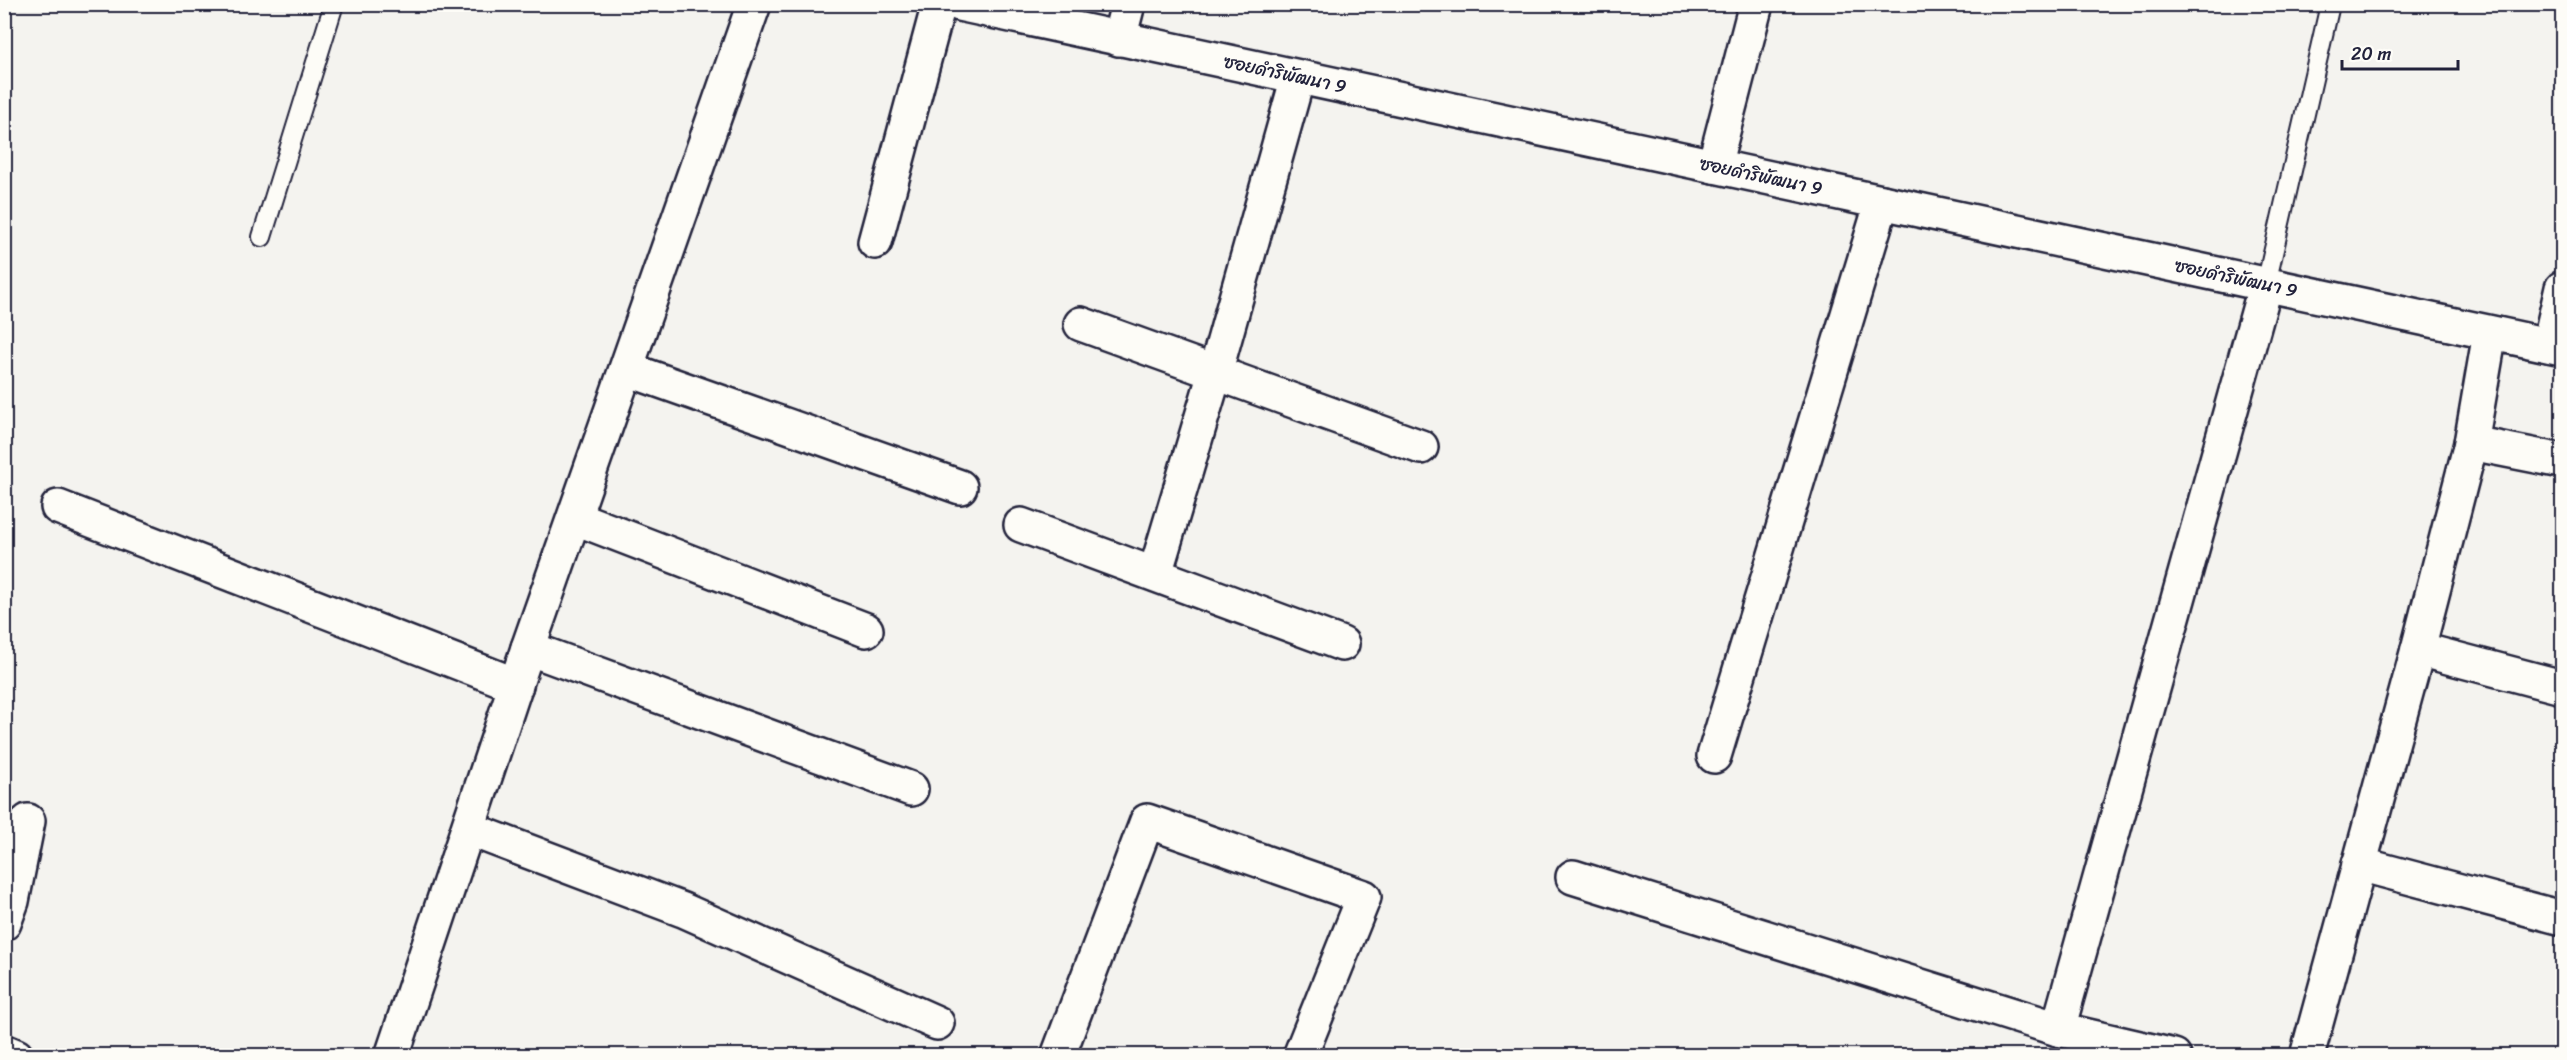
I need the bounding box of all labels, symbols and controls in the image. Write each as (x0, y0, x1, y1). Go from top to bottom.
scale bar (2342, 33, 2458, 71)
text: 20 m (2351, 38, 2391, 70)
street label: ซอยดำริพัฒนา 9 (1221, 45, 1349, 103)
street label: ซอยดำริพัฒนา 9 (1697, 147, 1825, 205)
street label: ซอยดำริพัฒนา 9 (2172, 249, 2300, 307)

